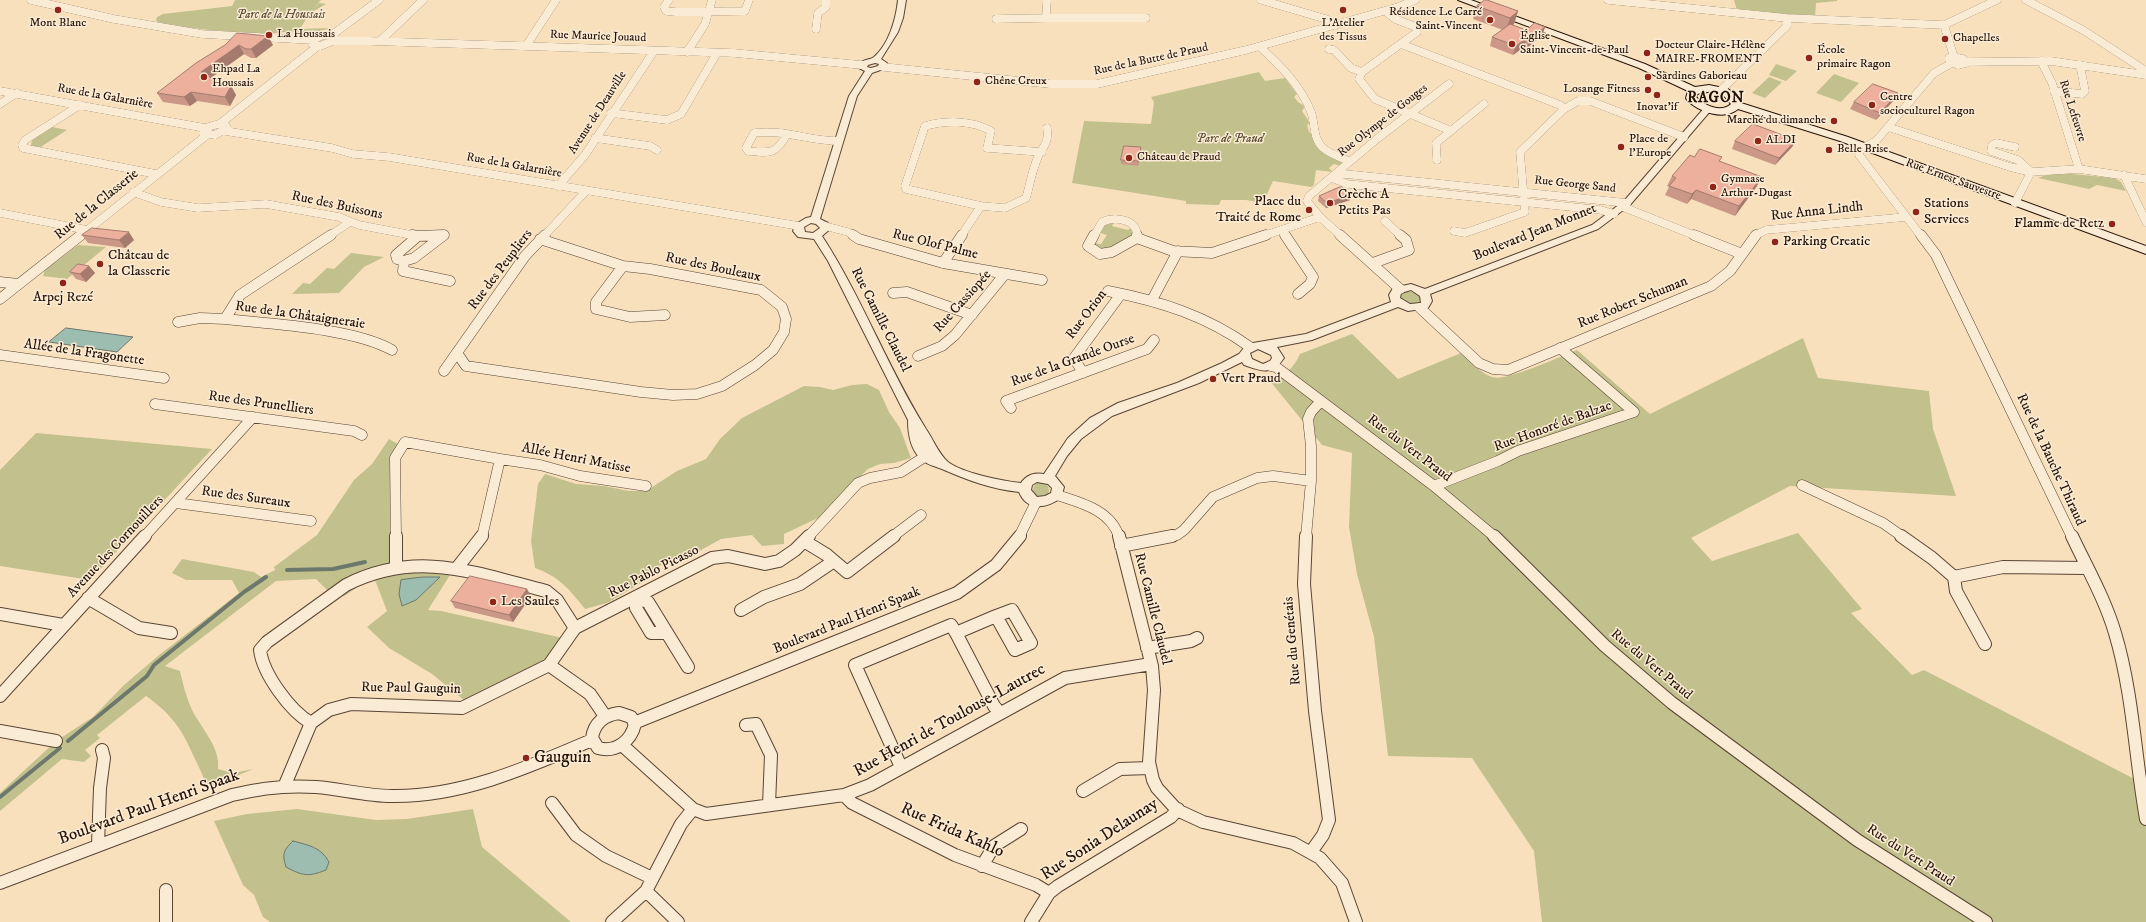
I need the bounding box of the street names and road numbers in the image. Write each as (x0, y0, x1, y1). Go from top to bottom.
street label: Rue Maurice Jouaud (550, 28, 646, 46)
street label: Rue de la Butte de Praud (1092, 41, 1210, 79)
street label: Avenue de Deauville (566, 69, 630, 157)
street label: Rue Lefeuvre (2055, 78, 2089, 144)
street label: Rue de la Galarnière (56, 82, 154, 112)
street label: Rue Olympe de Gouges (1335, 82, 1431, 160)
street label: Rue de la Galarnière (465, 151, 563, 181)
street label: Rue Ernest Sauvestre (1903, 156, 2003, 204)
street label: Rue de la Classerie (52, 166, 142, 244)
street label: Rue George Sand (1534, 174, 1616, 196)
street label: Rue des Buissons (290, 188, 384, 224)
street label: Rue Anna Lindh (1770, 199, 1864, 225)
street label: Boulevard Jean Monnet (1471, 201, 1599, 265)
street label: Rue des Peupliers (465, 226, 537, 314)
street label: Rue Olof Palme (890, 226, 980, 264)
street label: Rue des Bouleaux (664, 250, 762, 286)
street label: Rue Camille Claudel (846, 265, 914, 375)
street label: Rue Cassiopée (930, 267, 996, 337)
street label: Rue Robert Schuman (1576, 273, 1690, 333)
street label: Rue Orion (1063, 287, 1111, 343)
street label: Rue de la Châtaigneraie (234, 299, 366, 333)
street label: Rue de la Grande Ourse (1009, 331, 1137, 391)
street label: Allée de la Fragonette (23, 336, 145, 370)
street label: Rue des Prunelliers (207, 388, 315, 420)
street label: Rue de la Bauche Thiraud (2012, 391, 2088, 529)
street label: Rue Honoré de Balzac (1492, 398, 1614, 456)
street label: Rue du Vert Praud (1364, 412, 1454, 486)
street label: Allée Henri Matisse (520, 440, 632, 478)
street label: Rue des Sureaux (200, 483, 292, 513)
street label: Avenue des Cornouillers (64, 492, 168, 602)
street label: Rue Pablo Picasso (606, 542, 702, 602)
street label: Rue Camille Claudel (1130, 551, 1174, 667)
street label: Boulevard Paul Henri Spaak (771, 584, 923, 658)
street label: Rue du Genétais (1281, 596, 1305, 686)
street label: Rue du Vert Praud (1607, 626, 1695, 704)
street label: Rue Henri de Toulouse-Lautrec (851, 660, 1049, 782)
street label: Rue Paul Gauguin (361, 680, 461, 698)
street label: Boulevard Paul Henri Spaak (56, 766, 242, 850)
street label: Rue Sonia Delaunay (1037, 794, 1163, 886)
street label: Rue Frida Kahlo (897, 799, 1007, 863)
street label: Rue du Vert Praud (1863, 821, 1957, 891)

